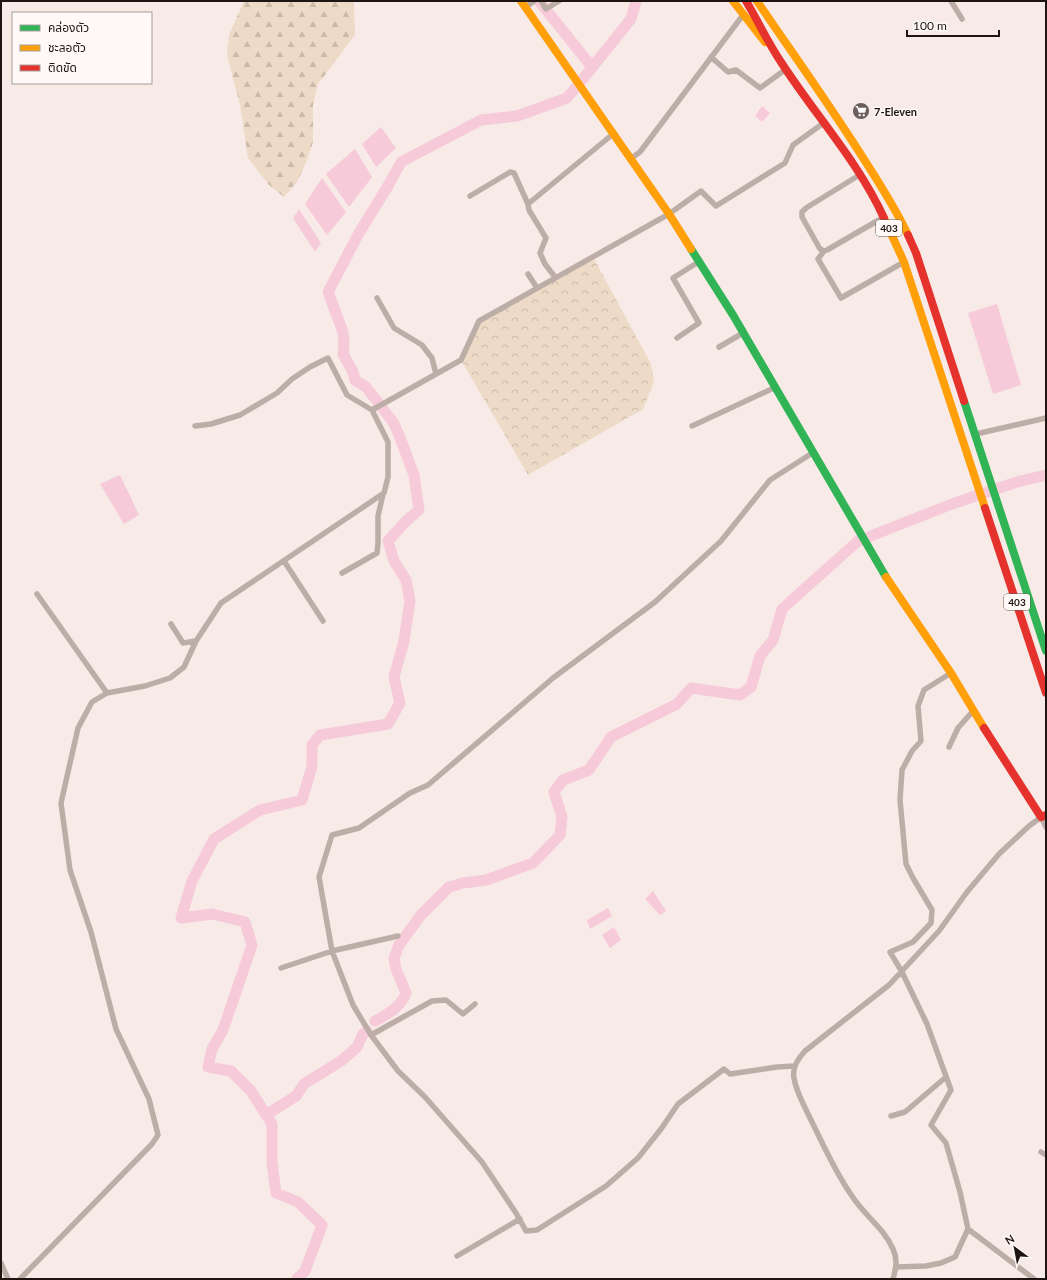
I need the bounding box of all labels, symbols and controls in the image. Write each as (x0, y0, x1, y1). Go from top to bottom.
legend (12, 12, 152, 84)
scale bar (907, 12, 999, 38)
text: 100 m (913, 18, 947, 33)
text: คล่องตัว (48, 20, 89, 35)
text: ชะลอตัว (48, 40, 86, 55)
text: ติดขัด (48, 60, 77, 75)
supermarket icon: 7-Eleven (851, 101, 871, 121)
place label: 7-Eleven (874, 105, 917, 118)
road number: 403 (876, 220, 902, 236)
road number: 403 (1004, 594, 1030, 610)
north arrow (995, 1228, 1035, 1268)
text: N (1002, 1231, 1016, 1247)

